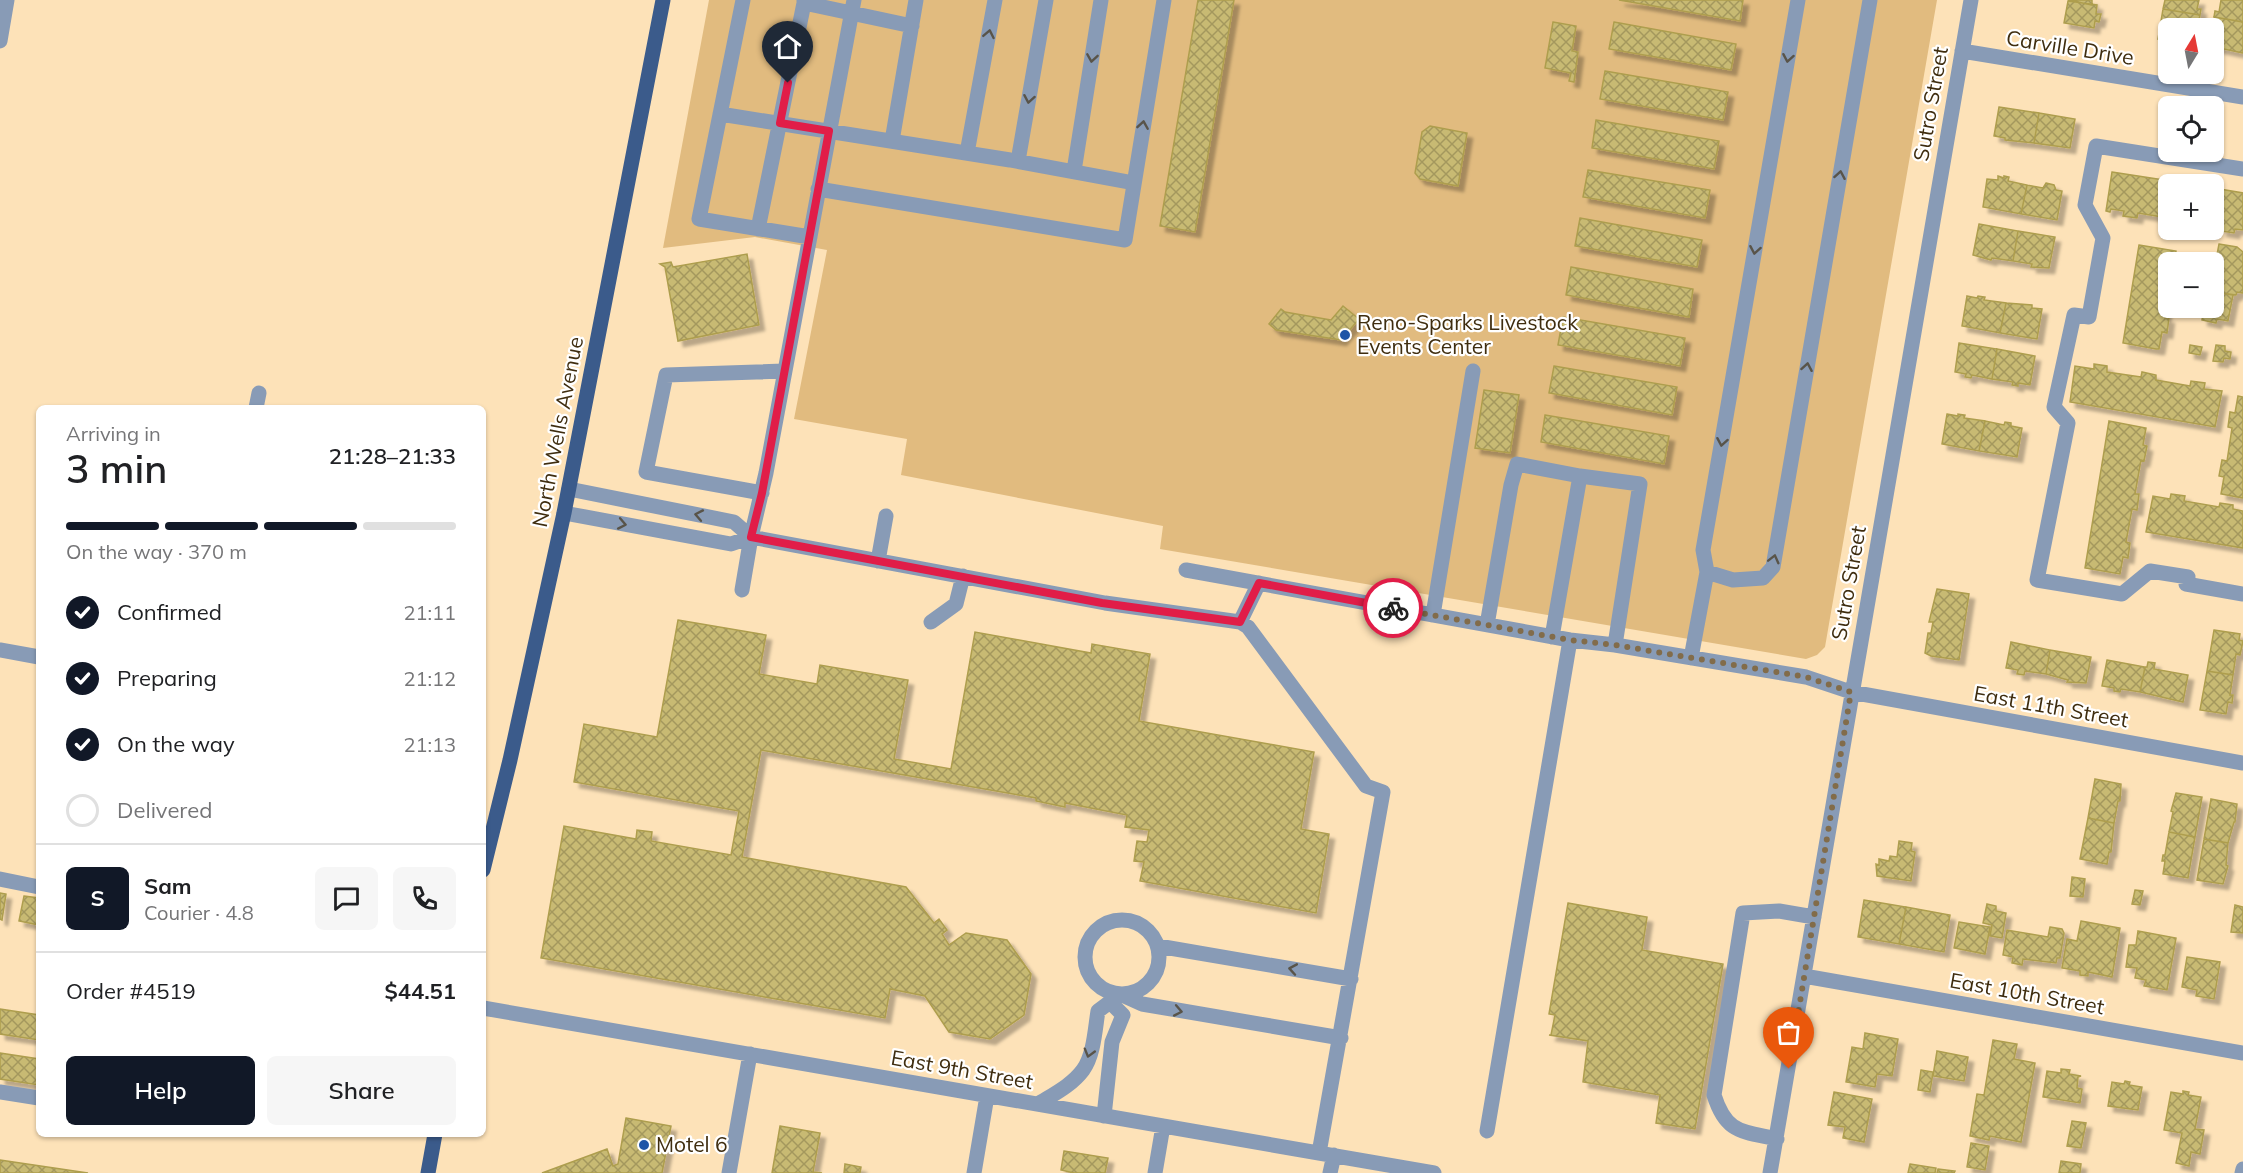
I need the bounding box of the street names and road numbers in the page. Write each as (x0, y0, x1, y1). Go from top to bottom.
street label: Carville Drive (2005, 24, 2136, 70)
street label: Sutro Street (1907, 45, 1953, 163)
street label: North Wells Avenue (526, 334, 588, 529)
street label: Sutro Street (1825, 524, 1871, 642)
street label: East 11th Street (1972, 680, 2130, 732)
street label: East 10th Street (1948, 967, 2106, 1019)
street label: East 9th Street (889, 1044, 1035, 1094)

